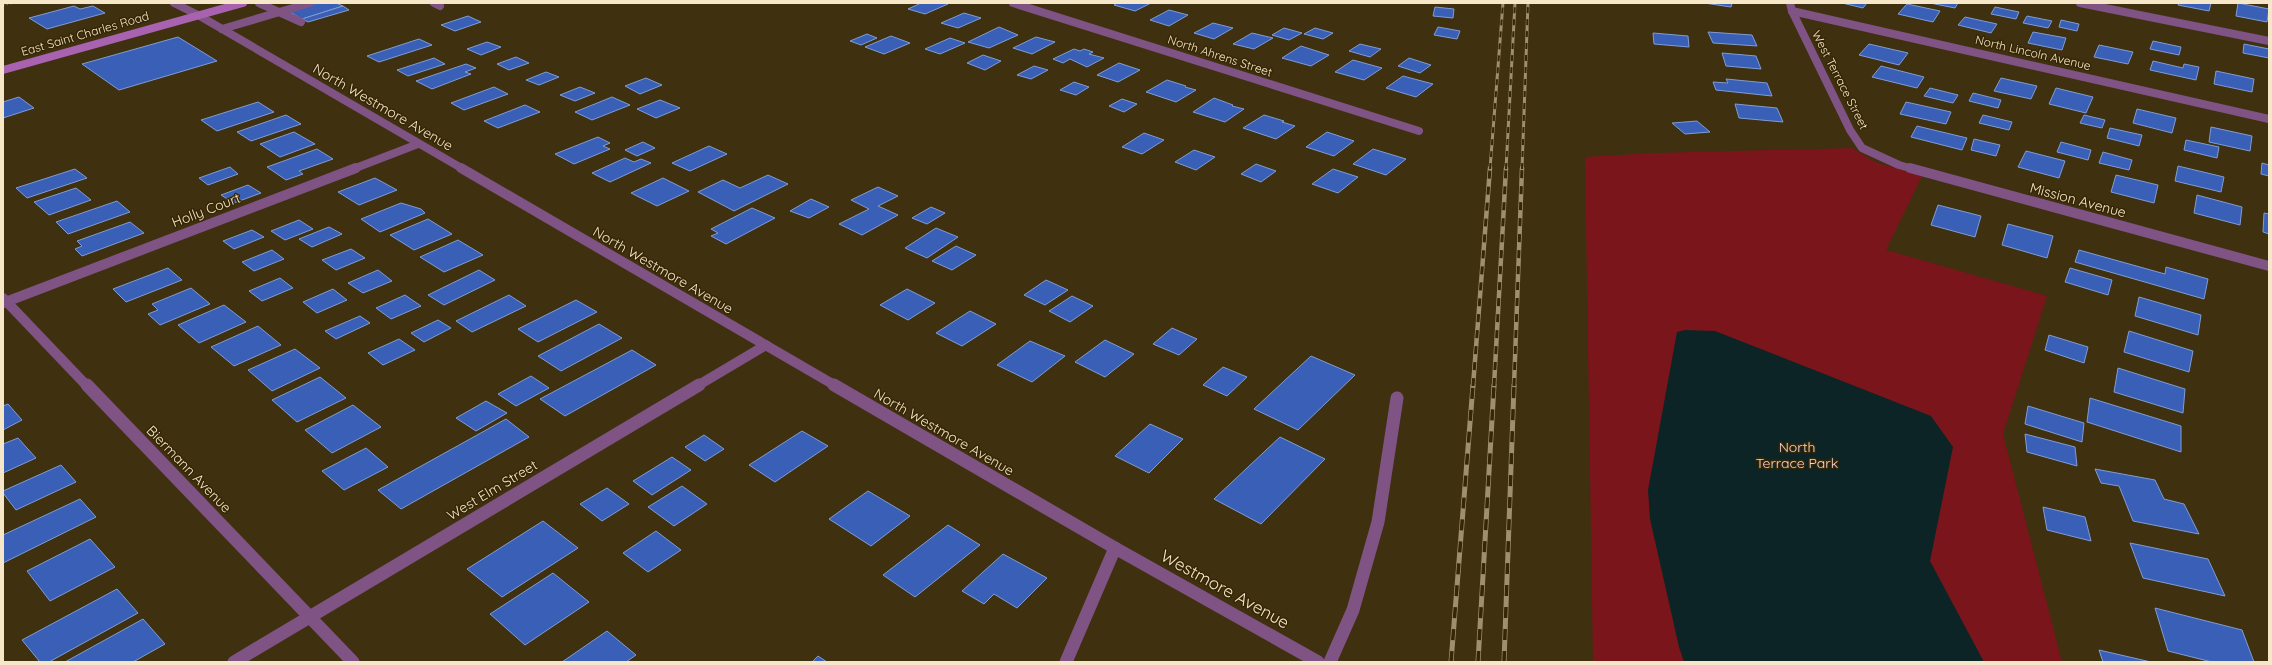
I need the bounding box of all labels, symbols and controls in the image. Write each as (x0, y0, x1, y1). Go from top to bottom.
street label: East Saint Charles Road (19, 8, 151, 59)
street label: West Terrace Street (1809, 28, 1872, 132)
street label: North Ahrens Street (1166, 32, 1274, 80)
street label: North Lincoln Avenue (1974, 32, 2093, 73)
street label: North Westmore Avenue (310, 59, 456, 155)
street label: Mission Avenue (2028, 179, 2128, 222)
street label: Holly Court (169, 189, 243, 231)
street label: North Westmore Avenue (590, 222, 736, 318)
street label: North Westmore Avenue (871, 384, 1017, 480)
street label: Biermann Avenue (143, 422, 235, 517)
park label: North Terrace Park (1756, 438, 1838, 472)
street label: West Elm Street (443, 456, 541, 524)
street label: Westmore Avenue (1157, 545, 1293, 633)

